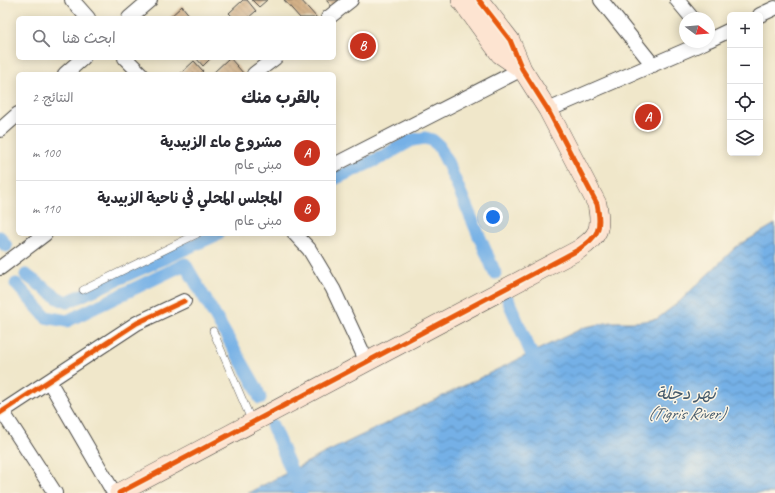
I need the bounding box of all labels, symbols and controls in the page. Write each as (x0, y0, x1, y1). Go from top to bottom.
north arrow (679, 12, 715, 48)
map controls (727, 12, 763, 156)
button: + (727, 12, 763, 48)
search box (16, 16, 336, 60)
icon: search (30, 27, 52, 49)
text: ابحث هنا (62, 29, 116, 48)
pin: B (350, 31, 376, 61)
button: − (727, 48, 763, 84)
button: locate (727, 84, 763, 120)
text: بالقرب منك (241, 87, 320, 108)
text: النتائج: 2 (32, 90, 74, 106)
pin: A (635, 102, 661, 132)
button: layers (727, 120, 763, 156)
text: مشروع ماء الزبيدية (160, 133, 282, 152)
text: 100 m (32, 145, 60, 161)
text: A (304, 145, 310, 161)
text: مبنى عام (234, 157, 282, 173)
text: المجلس المحلي في ناحية الزبيدية (97, 189, 282, 208)
text: 110 m (32, 201, 60, 217)
text: B (304, 201, 310, 217)
your location (483, 207, 503, 227)
text: مبنى عام (234, 213, 282, 229)
water label: نهر دجلة (Tigris River) (647, 383, 728, 424)

